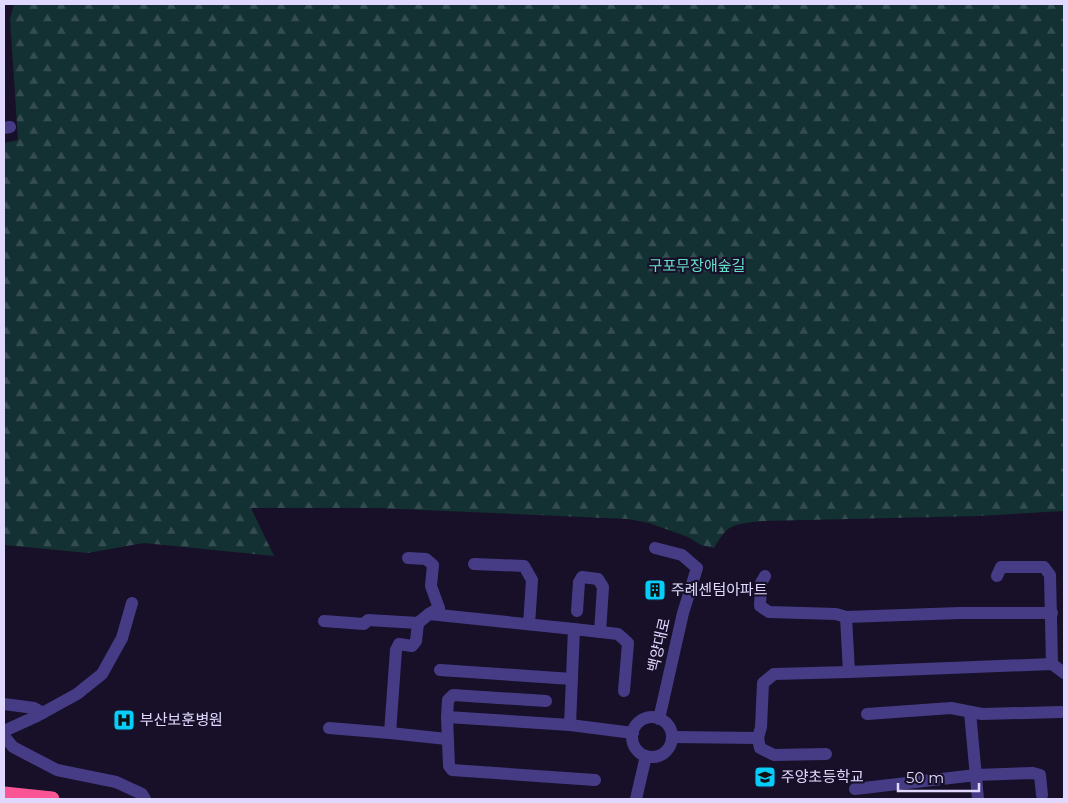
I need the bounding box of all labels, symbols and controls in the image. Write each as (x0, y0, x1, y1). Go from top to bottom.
park label: 구포무장애숲길 (649, 256, 745, 275)
building icon: 주례센텀아파트 (643, 578, 667, 602)
place label: 주례센텀아파트 (671, 580, 768, 599)
street label: 백양대로 (643, 616, 674, 674)
hospital icon: 부산보훈병원 (112, 708, 136, 732)
place label: 부산보훈병원 (140, 710, 223, 729)
scale bar (898, 760, 979, 792)
school or university icon: 주양초등학교 (753, 765, 777, 789)
place label: 주양초등학교 (781, 767, 864, 786)
text: 50 m (906, 768, 944, 787)

